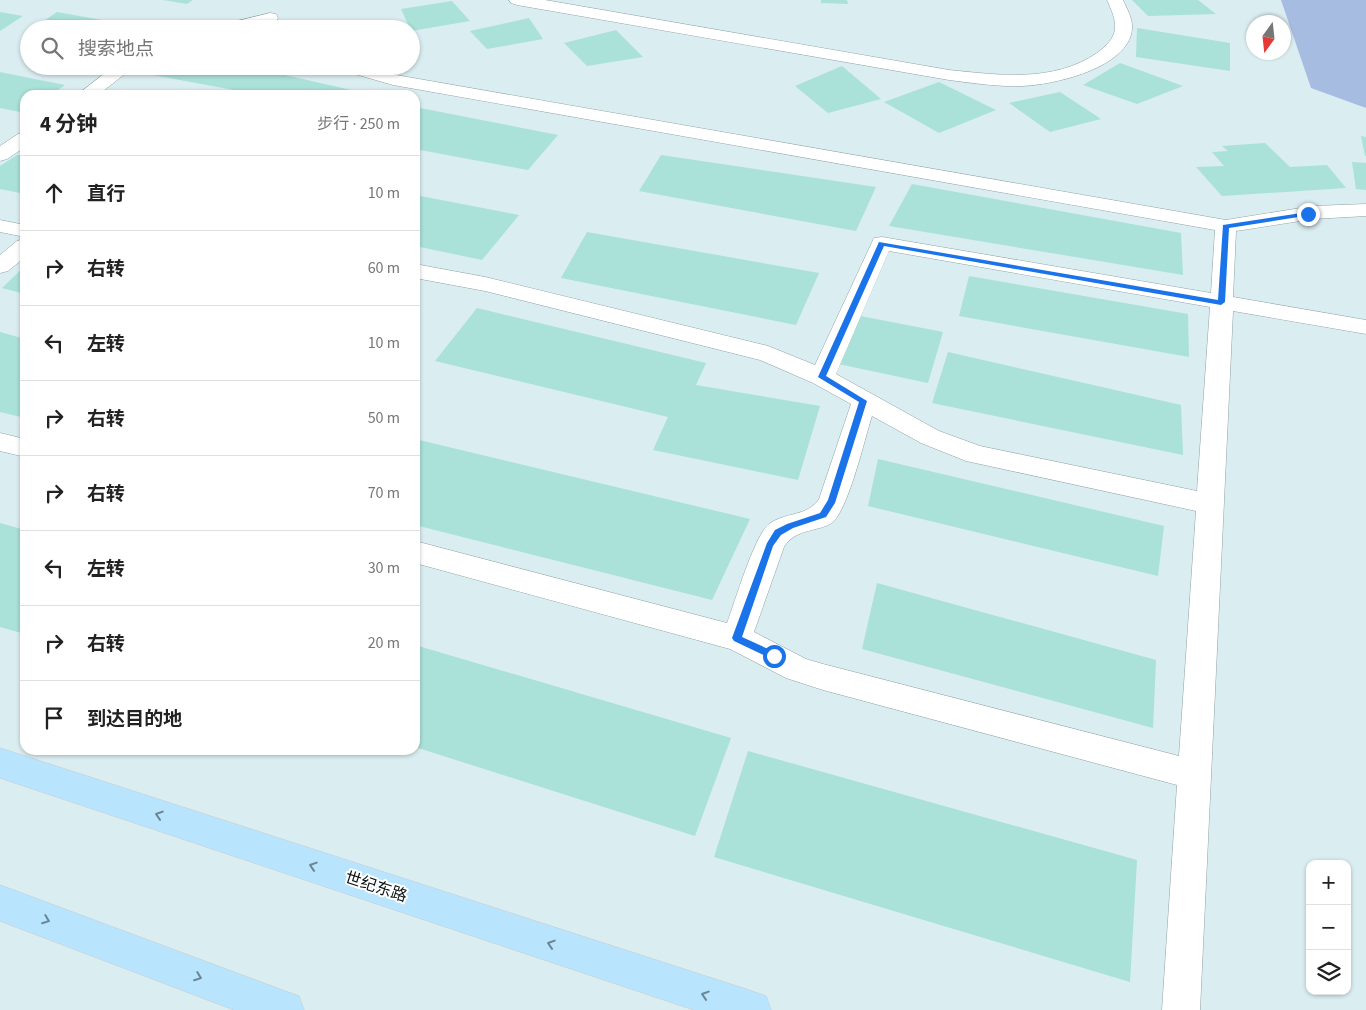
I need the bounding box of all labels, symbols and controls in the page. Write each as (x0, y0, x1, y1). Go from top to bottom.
north arrow (1246, 15, 1291, 60)
search box (20, 20, 420, 75)
icon: search (38, 34, 66, 62)
text: 搜索地点 (78, 36, 154, 63)
text: 4 分钟 (40, 109, 97, 139)
text: 步行 · 250 m (317, 113, 400, 135)
icon: ahead (40, 179, 68, 207)
text: 直行 (87, 181, 125, 208)
text: 10 m (368, 182, 400, 204)
route end (1297, 203, 1320, 226)
icon: right (40, 254, 68, 282)
text: 右转 (87, 256, 125, 283)
text: 60 m (368, 257, 400, 279)
icon: left (40, 329, 68, 357)
text: 左转 (87, 331, 125, 358)
text: 10 m (368, 332, 400, 354)
icon: right (40, 404, 68, 432)
text: 右转 (87, 406, 125, 433)
text: 50 m (368, 407, 400, 429)
icon: right (40, 479, 68, 507)
text: 右转 (87, 481, 125, 508)
text: 70 m (368, 482, 400, 504)
icon: left (40, 554, 68, 582)
text: 左转 (87, 556, 125, 583)
text: 30 m (368, 557, 400, 579)
icon: right (40, 629, 68, 657)
text: 右转 (87, 631, 125, 658)
text: 20 m (368, 632, 400, 654)
route start (763, 645, 786, 668)
icon: arrive (40, 704, 68, 732)
text: 到达目的地 (87, 706, 182, 733)
one-way arrow (155, 811, 164, 821)
map controls (1306, 860, 1351, 995)
button: + (1306, 860, 1351, 905)
one-way arrow (310, 862, 318, 872)
street label: 世纪东路 (342, 867, 410, 907)
button: − (1306, 905, 1351, 950)
one-way arrow (41, 914, 49, 924)
one-way arrow (547, 940, 556, 950)
button: layers (1306, 950, 1351, 995)
one-way arrow (193, 972, 201, 982)
one-way arrow (702, 991, 710, 1001)

